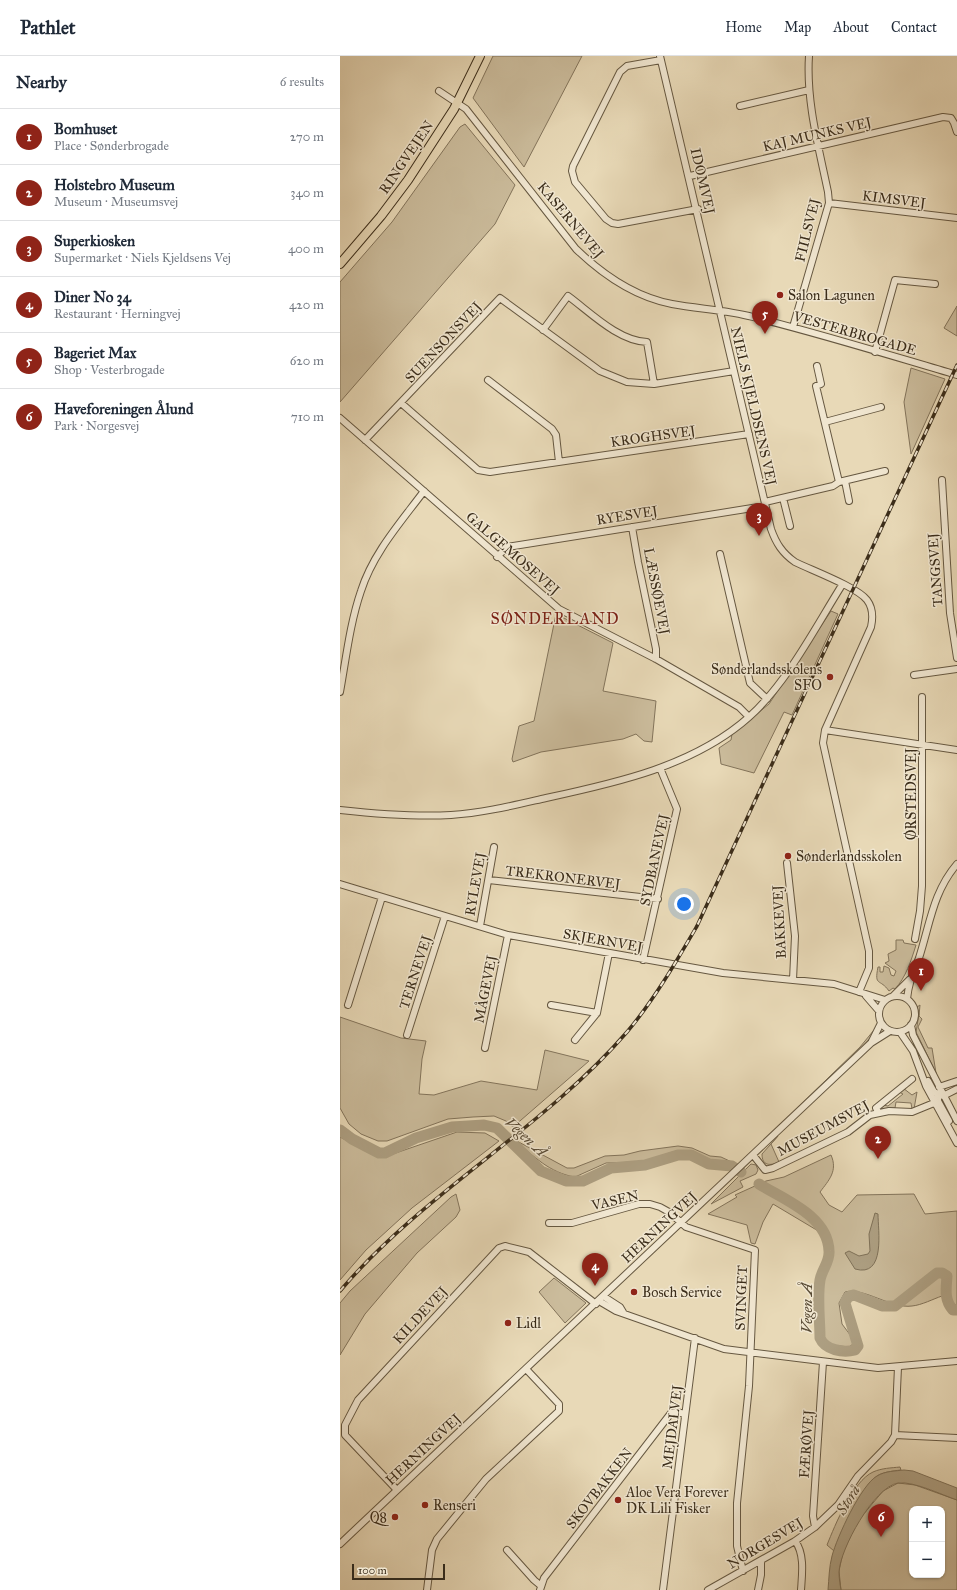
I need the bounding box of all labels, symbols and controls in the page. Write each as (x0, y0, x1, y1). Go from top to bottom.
text: Pathlet (20, 16, 76, 39)
text: Home (725, 19, 762, 36)
text: Map (784, 19, 811, 36)
text: About (833, 19, 869, 36)
text: Contact (891, 19, 937, 36)
text: Nearby (16, 72, 67, 93)
text: 6 results (280, 74, 324, 90)
street label: KAJ MUNKS VEJ (761, 114, 874, 156)
street label: RINGVEJEN (376, 117, 438, 198)
text: Bomhuset (54, 120, 117, 138)
text: 1 (26, 129, 32, 145)
text: 270 m (290, 129, 324, 145)
text: Place · Sønderbrogade (54, 138, 169, 154)
street label: IDOMVEJ (686, 146, 718, 216)
text: Holstebro Museum (54, 176, 175, 194)
street label: KASERNEVEJ (533, 179, 608, 263)
text: 2 (26, 185, 32, 201)
text: 340 m (290, 185, 324, 201)
street label: KIMSVEJ (861, 187, 927, 213)
text: Museum · Museumsvej (54, 194, 178, 210)
street label: FIILSVEJ (791, 196, 825, 264)
text: Superkiosken (54, 232, 135, 250)
text: 3 (26, 241, 32, 257)
text: 400 m (288, 241, 324, 257)
text: Supermarket · Niels Kjeldsens Vej (54, 250, 231, 266)
place label: Salon Lagunen (788, 287, 875, 304)
text: Diner No 34 (54, 288, 131, 306)
marker: Salon Lagunen (775, 290, 785, 300)
text: 4 (25, 297, 33, 313)
text: 420 m (289, 297, 324, 313)
street label: SUENSONSVEJ (401, 298, 486, 387)
pin: 5 (752, 301, 778, 334)
text: Restaurant · Herningvej (54, 306, 181, 322)
street label: VESTERBROGADE (790, 307, 918, 359)
street label: NIELS KJELDSENS VEJ (726, 325, 780, 488)
text: Bageriet Max (54, 344, 136, 362)
text: 5 (26, 353, 32, 369)
text: 620 m (290, 353, 324, 369)
text: Shop · Vesterbrogade (54, 362, 165, 378)
text: Haveforeningen Ålund (54, 400, 193, 418)
text: 6 (26, 409, 32, 425)
text: 710 m (291, 409, 324, 425)
text: Park · Norgesvej (54, 418, 139, 434)
street label: KROGHSVEJ (609, 422, 697, 452)
street label: RYESVEJ (595, 502, 660, 530)
pin: 3 (746, 503, 772, 536)
street label: GALGEMOSEVEJ (462, 508, 563, 600)
street label: TANGSVEJ (924, 532, 948, 608)
street label: LÆSSØEVEJ (639, 546, 673, 637)
district label: SØNDERLAND (490, 609, 620, 628)
place label: Sønderlandsskolens SFO (711, 661, 822, 694)
marker: Sønderlandsskolens SFO (825, 672, 835, 682)
street label: ØRSTEDSVEJ (903, 747, 921, 840)
street label: SYDBANEVEJ (636, 812, 674, 908)
place label: Sønderlandsskolen (796, 848, 902, 865)
street label: RYLEVEJ (462, 851, 490, 917)
marker: Sønderlandsskolen (783, 851, 793, 861)
street label: TREKRONERVEJ (504, 862, 622, 894)
street label: BAKKEVEJ (769, 884, 791, 959)
your location (674, 894, 694, 914)
street label: SKJERNVEJ (562, 925, 644, 957)
street label: TERNEVEJ (396, 933, 436, 1012)
street label: MÅGEVEJ (470, 953, 501, 1025)
pin: 1 (908, 958, 934, 991)
street label: MUSEUMSVEJ (774, 1097, 873, 1161)
water label: Vegen Å (501, 1113, 552, 1161)
pin: 2 (865, 1126, 891, 1159)
street label: VASEN (589, 1187, 641, 1214)
street label: HERNINGVEJ (618, 1188, 702, 1267)
pin: 4 (582, 1253, 608, 1286)
street label: SVINGET (732, 1265, 751, 1331)
water label: Vegen Å (797, 1282, 816, 1333)
street label: KILDEVEJ (389, 1283, 452, 1348)
place label: Bosch Service (642, 1284, 722, 1301)
marker: Bosch Service (629, 1287, 639, 1297)
place label: Lidl (516, 1315, 541, 1332)
marker: Lidl (503, 1318, 513, 1328)
street label: MEJDALVEJ (659, 1384, 687, 1470)
street label: FÆRØVEJ (796, 1409, 818, 1479)
street label: HERNINGVEJ (382, 1410, 466, 1489)
street label: SKOVBAKKEN (563, 1444, 636, 1532)
water label: Storå (831, 1482, 864, 1519)
place label: Aloe Vera Forever DK Lili Fisker (625, 1484, 729, 1517)
marker: Aloe Vera Forever DK Lili Fisker (613, 1495, 623, 1505)
place label: Renseri (433, 1497, 476, 1514)
marker: Renseri (420, 1500, 430, 1510)
pin: 6 (868, 1504, 894, 1537)
map controls (909, 1506, 945, 1578)
button: + (909, 1506, 945, 1542)
place label: Q8 (370, 1509, 390, 1526)
marker: Q8 (390, 1512, 400, 1522)
street label: NORGESVEJ (724, 1514, 807, 1574)
button: − (909, 1542, 945, 1578)
scale bar (352, 1562, 445, 1581)
text: 100 m (358, 1564, 387, 1577)

